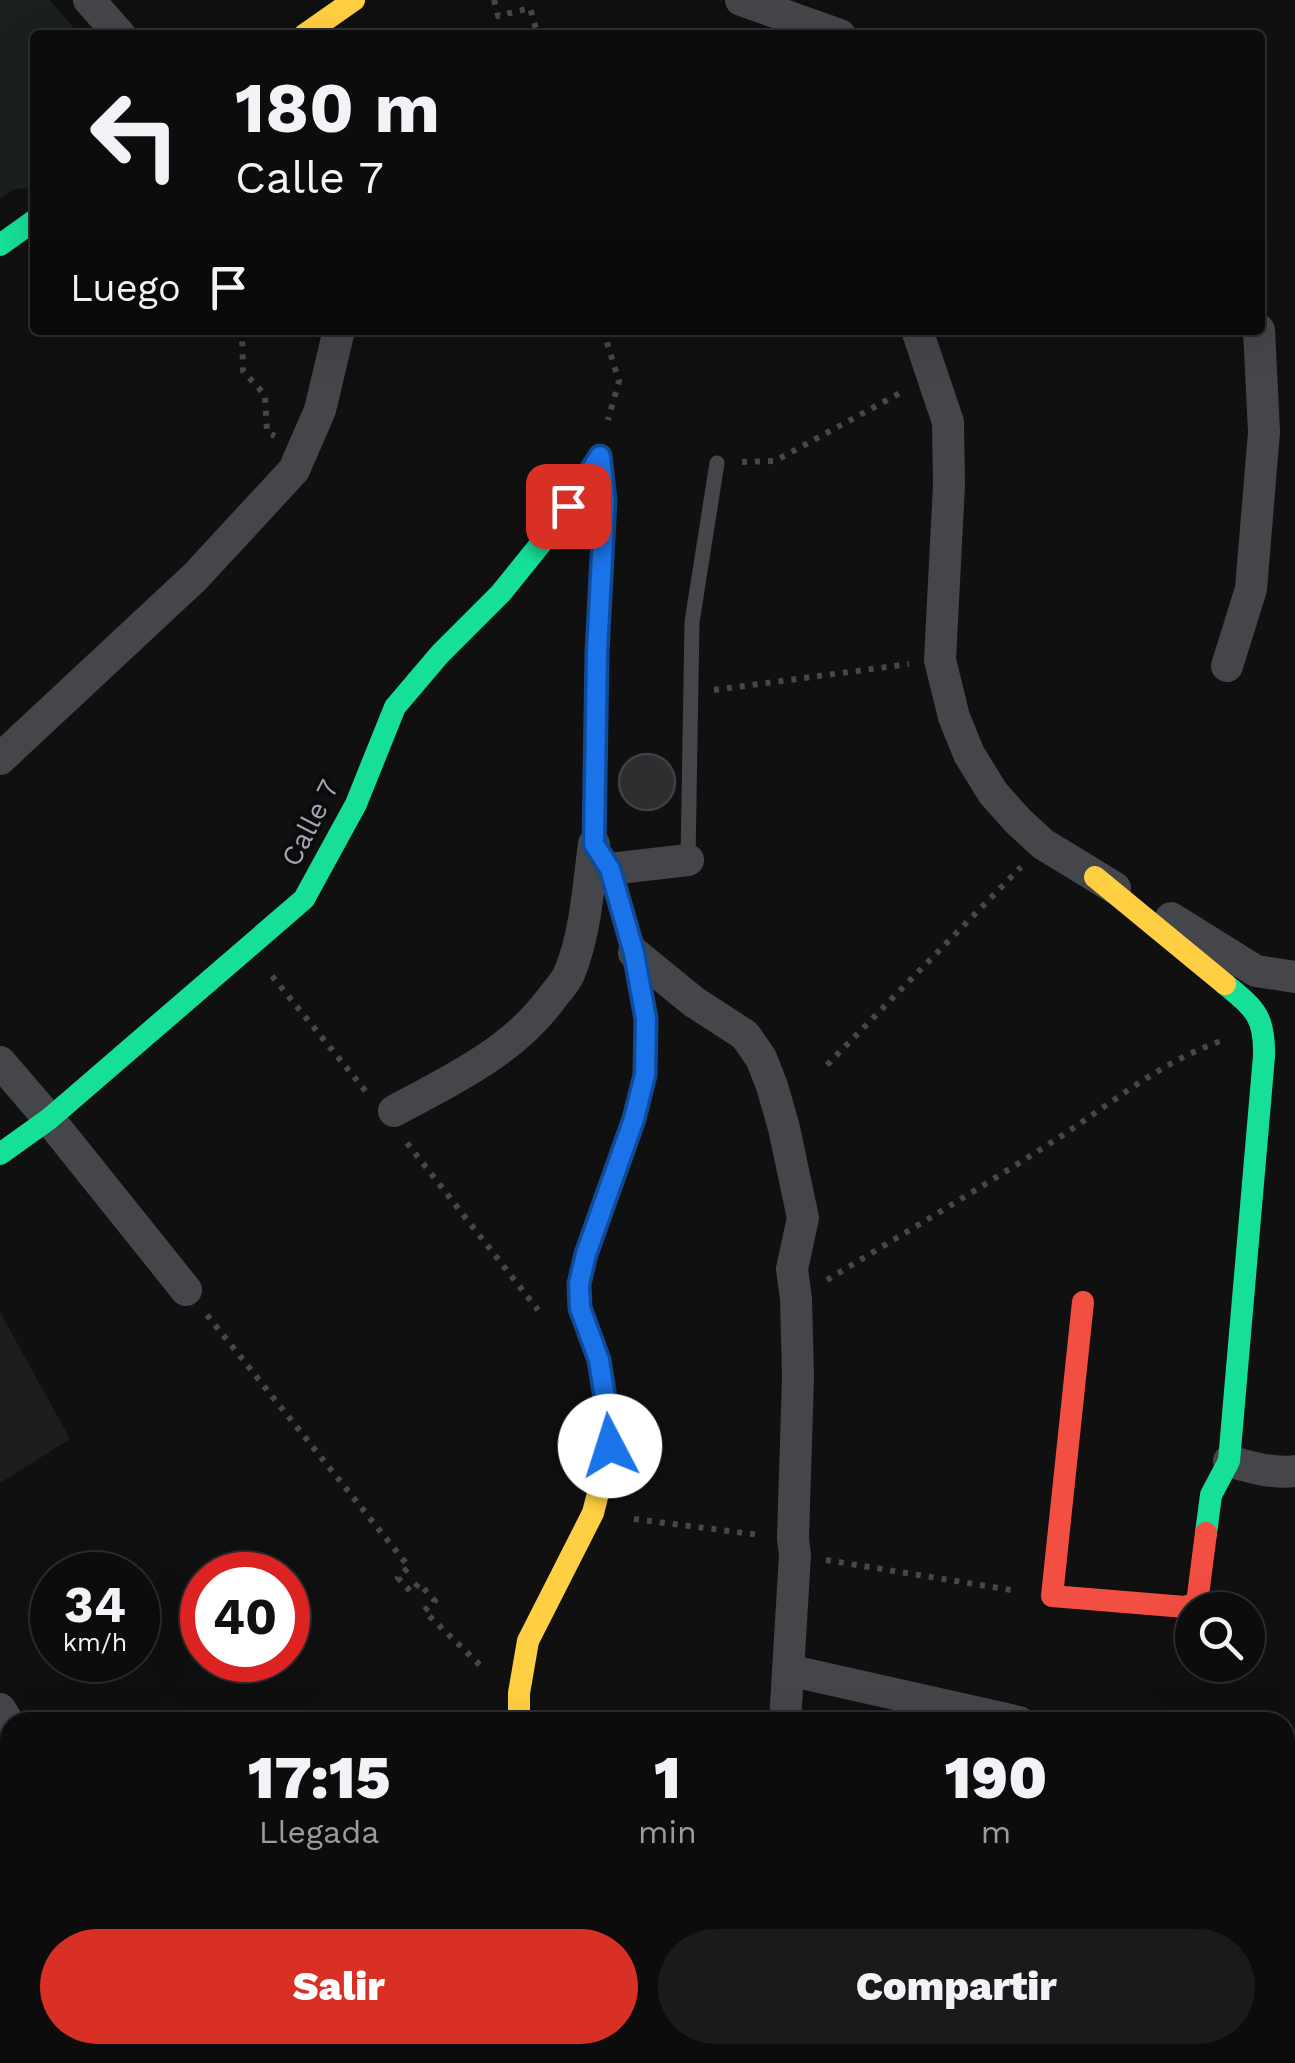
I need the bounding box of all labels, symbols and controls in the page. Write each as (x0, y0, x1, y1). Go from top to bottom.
text: 180 m (235, 67, 440, 149)
icon: left (70, 70, 200, 200)
text: Calle 7 (235, 151, 384, 204)
icon: arrive (201, 260, 256, 315)
text: Luego (70, 266, 181, 310)
pin (526, 464, 611, 549)
icon: arrive (541, 479, 596, 534)
street label: Calle 7 (274, 774, 346, 872)
position arrow (558, 1394, 662, 1498)
speed limit sign: 40 (180, 1552, 310, 1682)
text: 34 (64, 1575, 126, 1634)
map controls (1175, 1592, 1265, 1682)
button: search (1175, 1592, 1265, 1682)
text: km/h (63, 1628, 127, 1657)
text: 17:15 (248, 1742, 390, 1813)
text: 1 (654, 1742, 681, 1813)
text: 190 (945, 1742, 1047, 1813)
text: Llegada (259, 1813, 379, 1851)
text: min (638, 1813, 697, 1851)
text: m (981, 1813, 1011, 1851)
button: Salir (40, 1929, 638, 2044)
button: Compartir (658, 1929, 1255, 2044)

